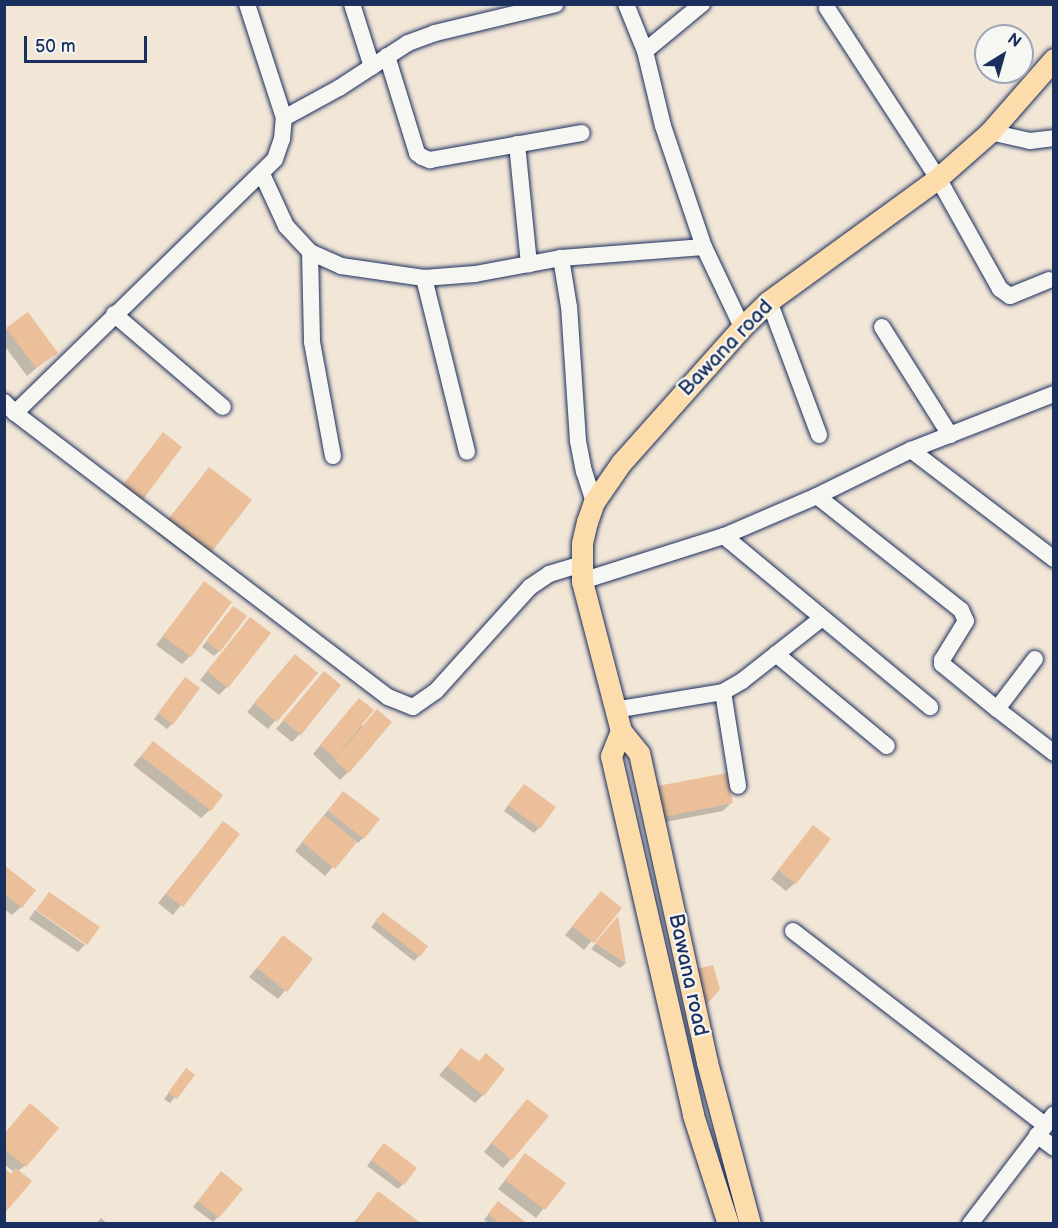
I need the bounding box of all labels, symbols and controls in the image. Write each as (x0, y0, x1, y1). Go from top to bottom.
scale bar (27, 24, 150, 62)
north arrow (974, 24, 1034, 84)
text: N (1003, 30, 1024, 52)
text: 50 m (35, 36, 76, 57)
street label: Bawana road (674, 294, 778, 402)
street label: Bawana road (663, 911, 713, 1039)

